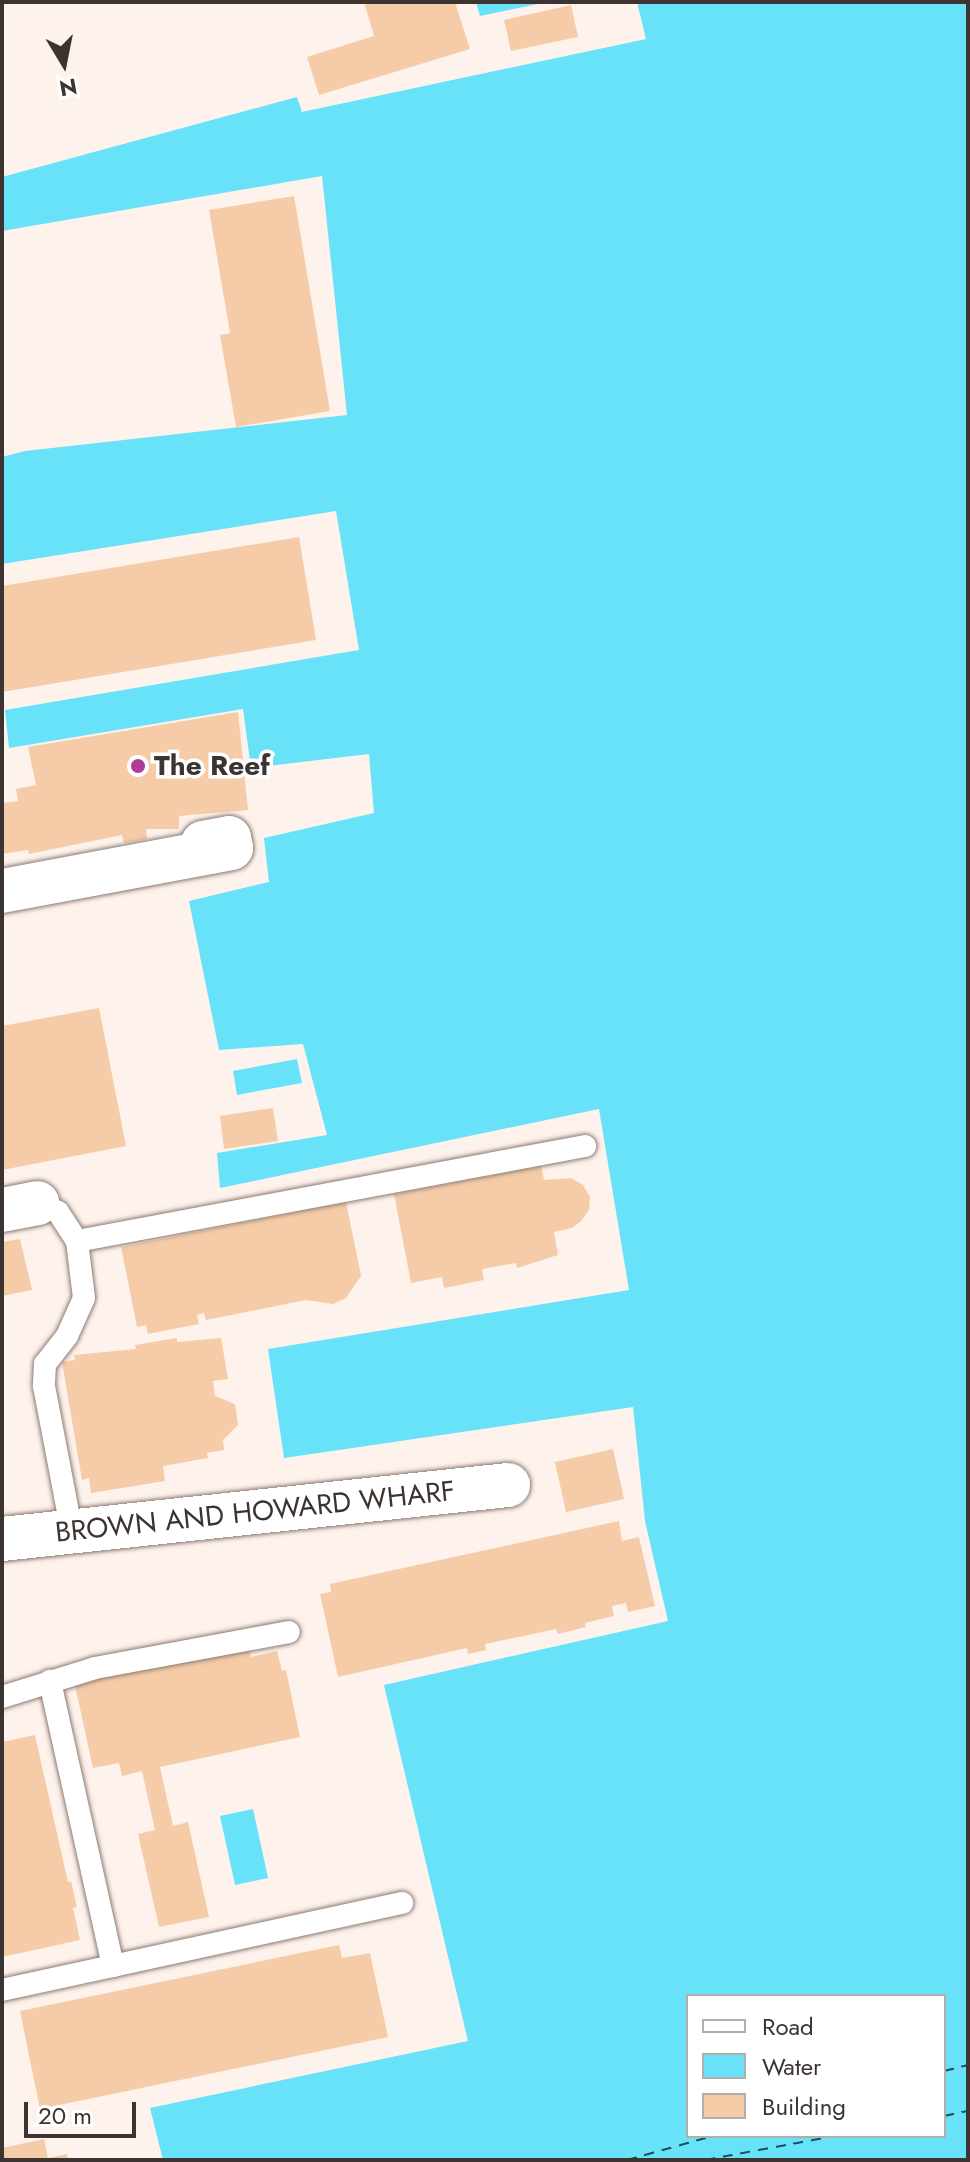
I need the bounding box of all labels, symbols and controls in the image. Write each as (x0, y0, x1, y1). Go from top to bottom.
north arrow (24, 24, 104, 104)
text: N (57, 70, 80, 105)
place label: The Reef (154, 749, 270, 783)
marker: The Reef (129, 757, 147, 775)
street label: BROWN AND HOWARD WHARF (53, 1474, 457, 1550)
legend (686, 1994, 946, 2138)
text: Road (762, 2009, 814, 2044)
text: Water (762, 2049, 821, 2084)
scale bar (28, 2086, 140, 2136)
text: Building (762, 2089, 846, 2124)
text: 20 m (38, 2098, 92, 2133)

